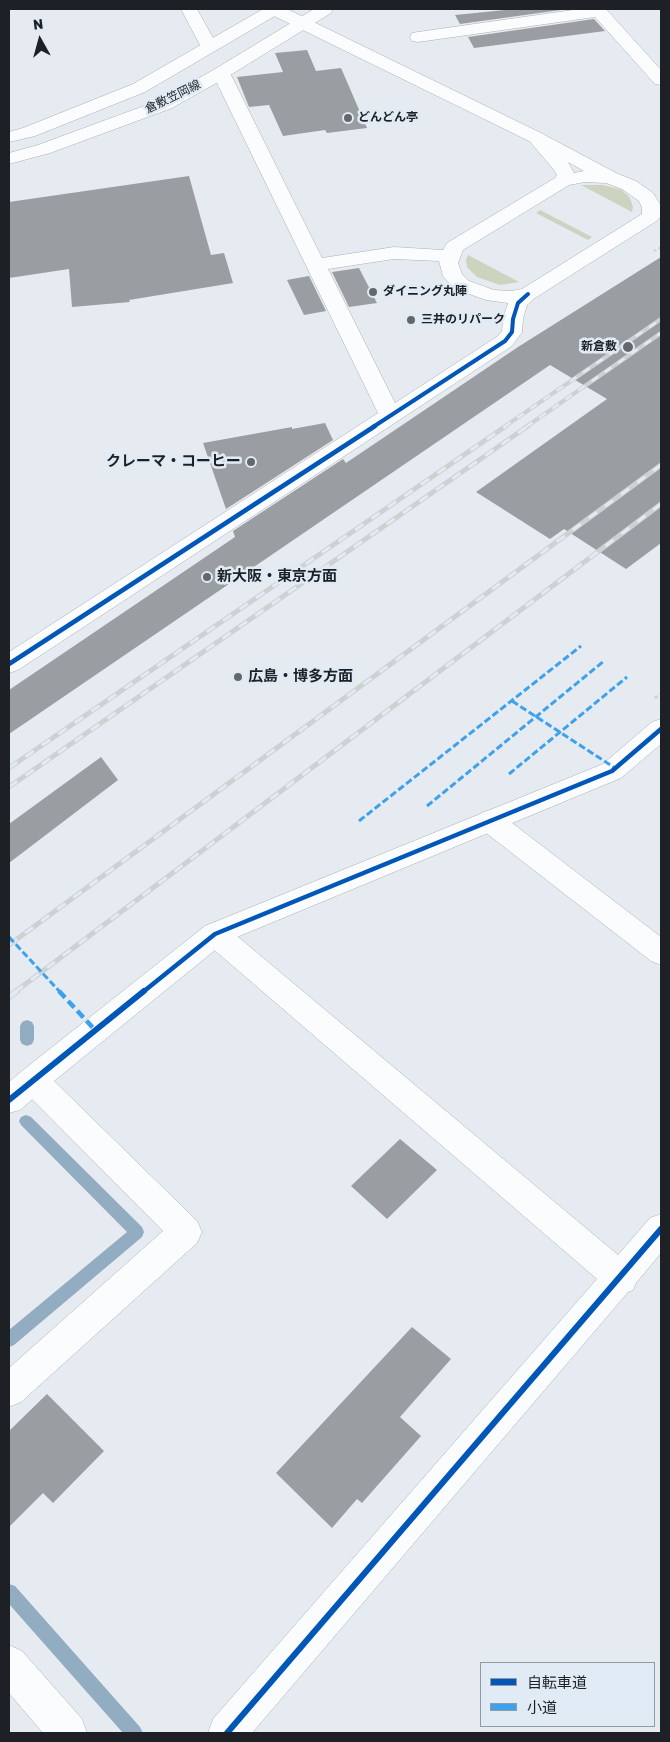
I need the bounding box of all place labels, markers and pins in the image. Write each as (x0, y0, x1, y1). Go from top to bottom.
place label: どんどん亭 (358, 111, 418, 125)
marker: どんどん亭 (342, 112, 354, 124)
place label: ダイニング丸陣 (383, 285, 467, 299)
marker: ダイニング丸陣 (367, 286, 379, 298)
place label: 三井のリパーク (421, 313, 505, 327)
marker: 三井のリパーク (405, 314, 417, 326)
place label: 新倉敷 (581, 340, 617, 354)
marker: 新倉敷 (621, 340, 635, 354)
place label: クレーマ・コーヒー (106, 453, 241, 471)
marker: クレーマ・コーヒー (245, 456, 257, 468)
place label: 新大阪・東京方面 (217, 568, 337, 586)
marker: 新大阪・東京方面 (201, 571, 213, 583)
place label: 広島・博多方面 (248, 668, 353, 686)
marker: 広島・博多方面 (232, 671, 244, 683)

